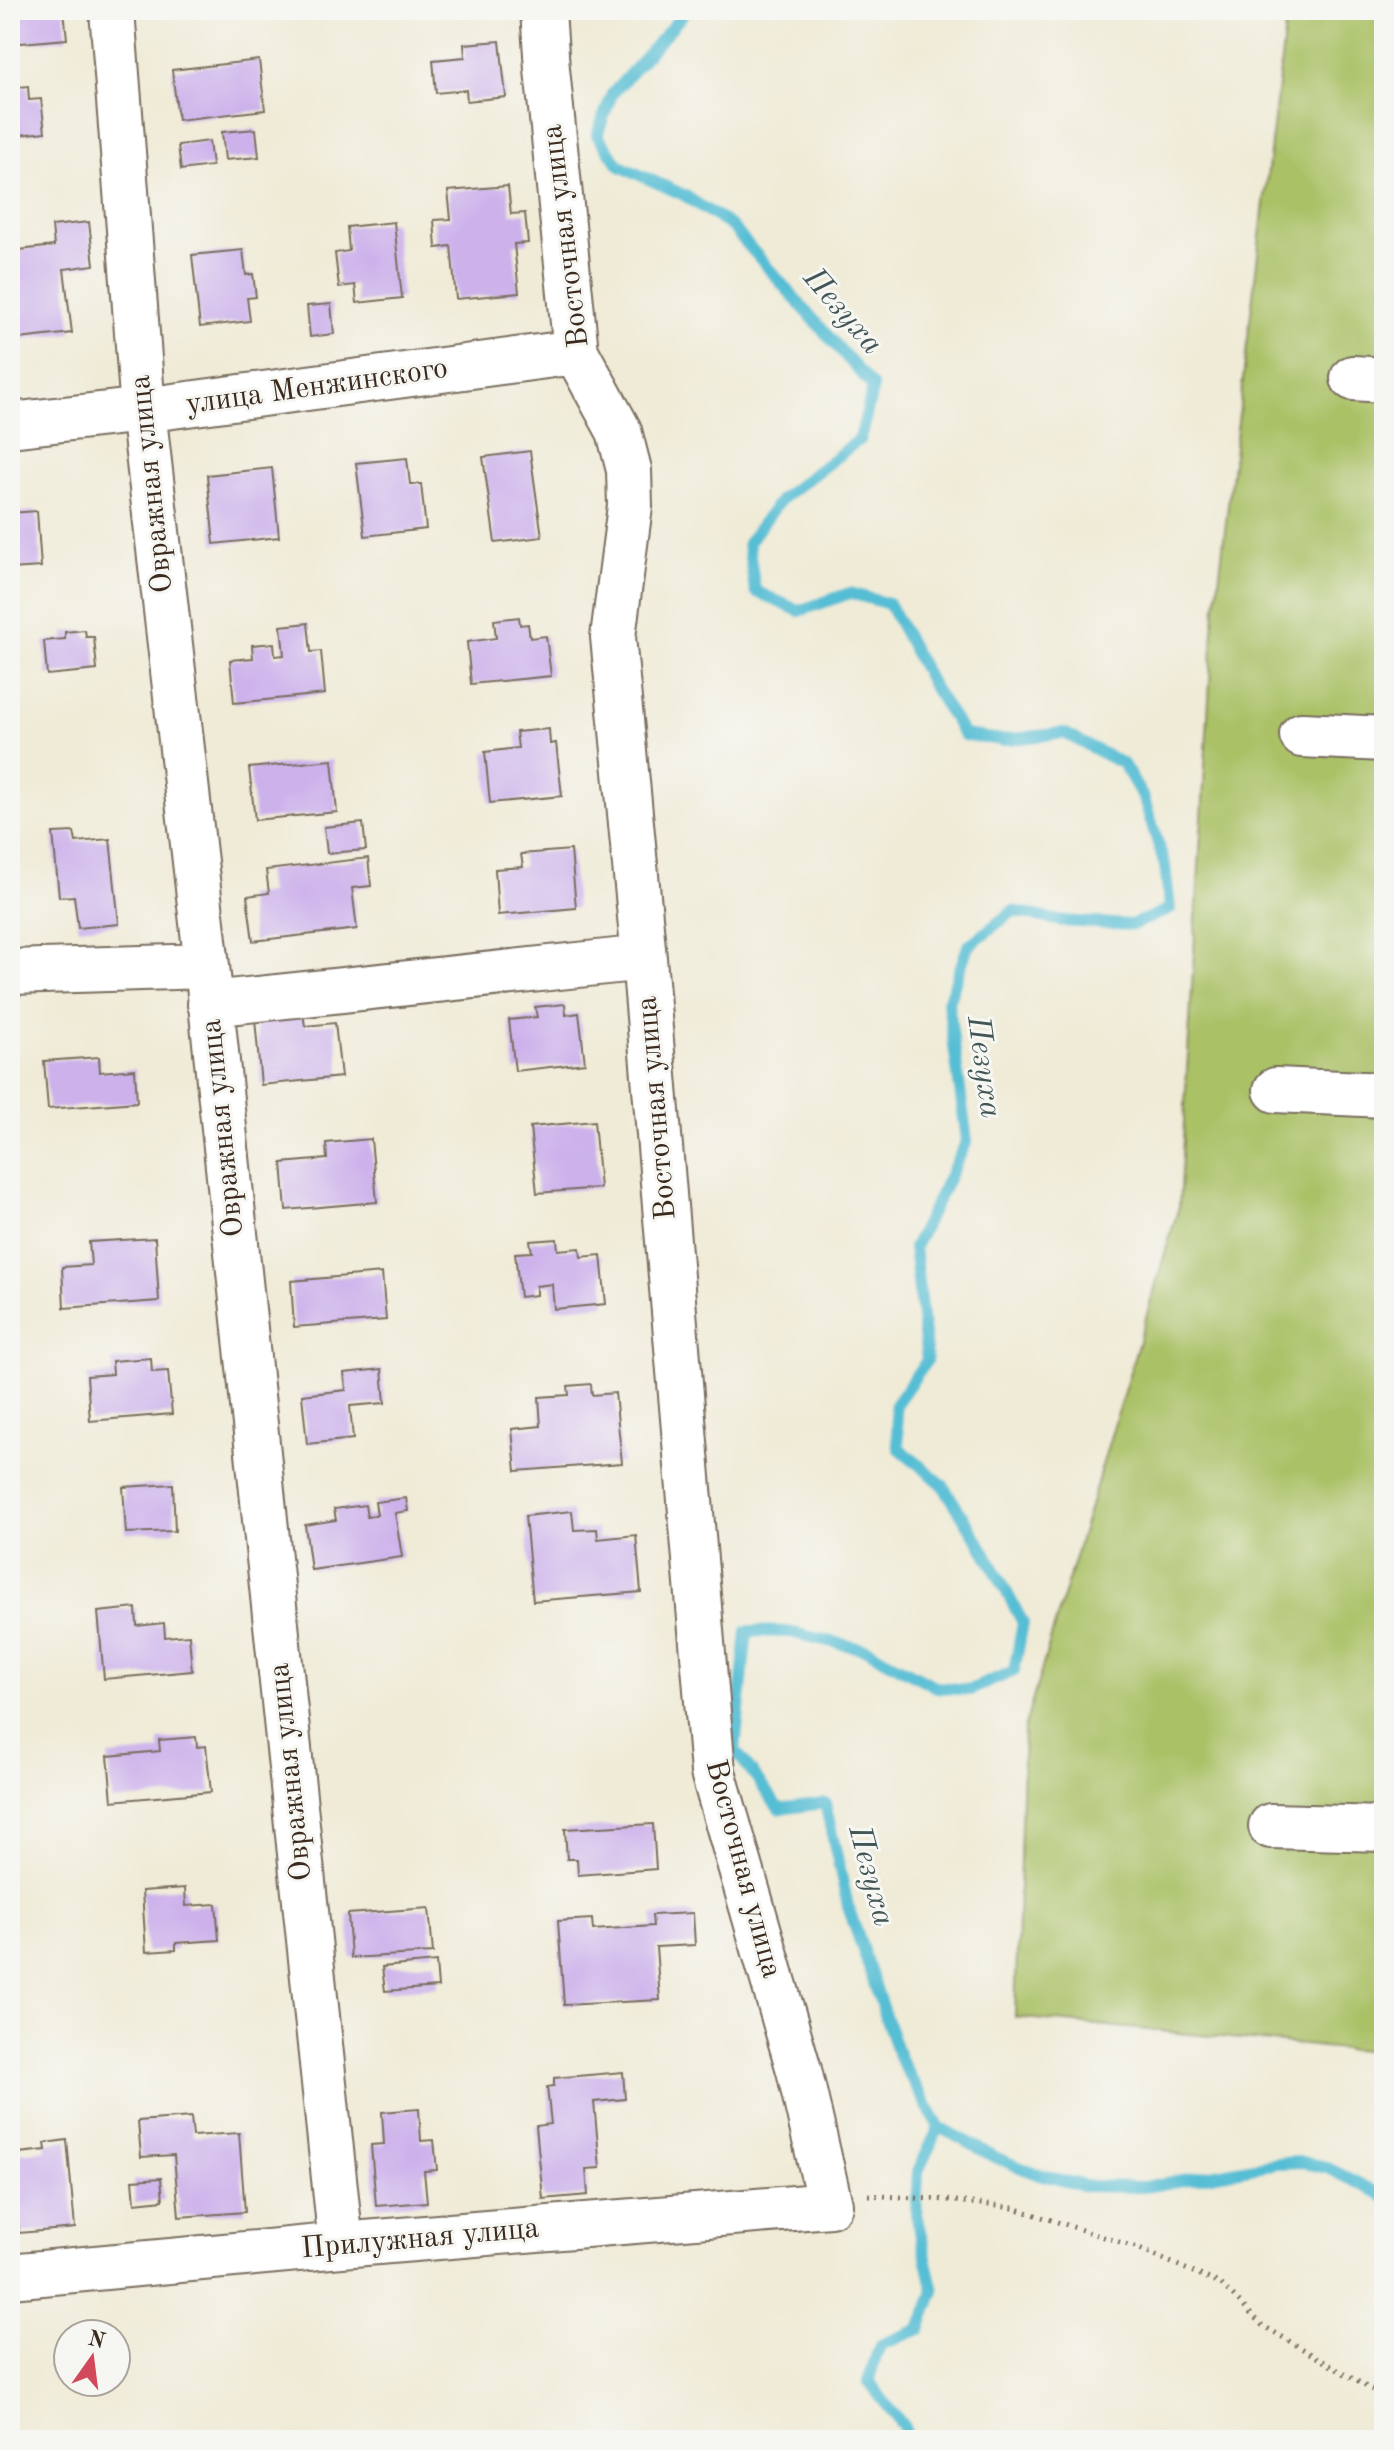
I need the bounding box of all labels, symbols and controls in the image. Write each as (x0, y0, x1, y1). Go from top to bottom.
street label: Восточная улица (537, 122, 595, 349)
water label: Пезуха (795, 262, 888, 361)
street label: улица Менжинского (184, 354, 450, 420)
street label: Овражная улица (126, 373, 178, 595)
street label: Восточная улица (632, 995, 682, 1221)
water label: Пезуха (960, 1013, 1006, 1120)
street label: Овражная улица (197, 1017, 249, 1239)
street label: Овражная улица (265, 1661, 317, 1883)
street label: Восточная улица (699, 1757, 787, 1982)
water label: Пезуха (841, 1821, 899, 1930)
street label: Прилужная улица (300, 2214, 540, 2264)
north arrow (52, 2318, 132, 2398)
text: N (86, 2328, 107, 2353)

